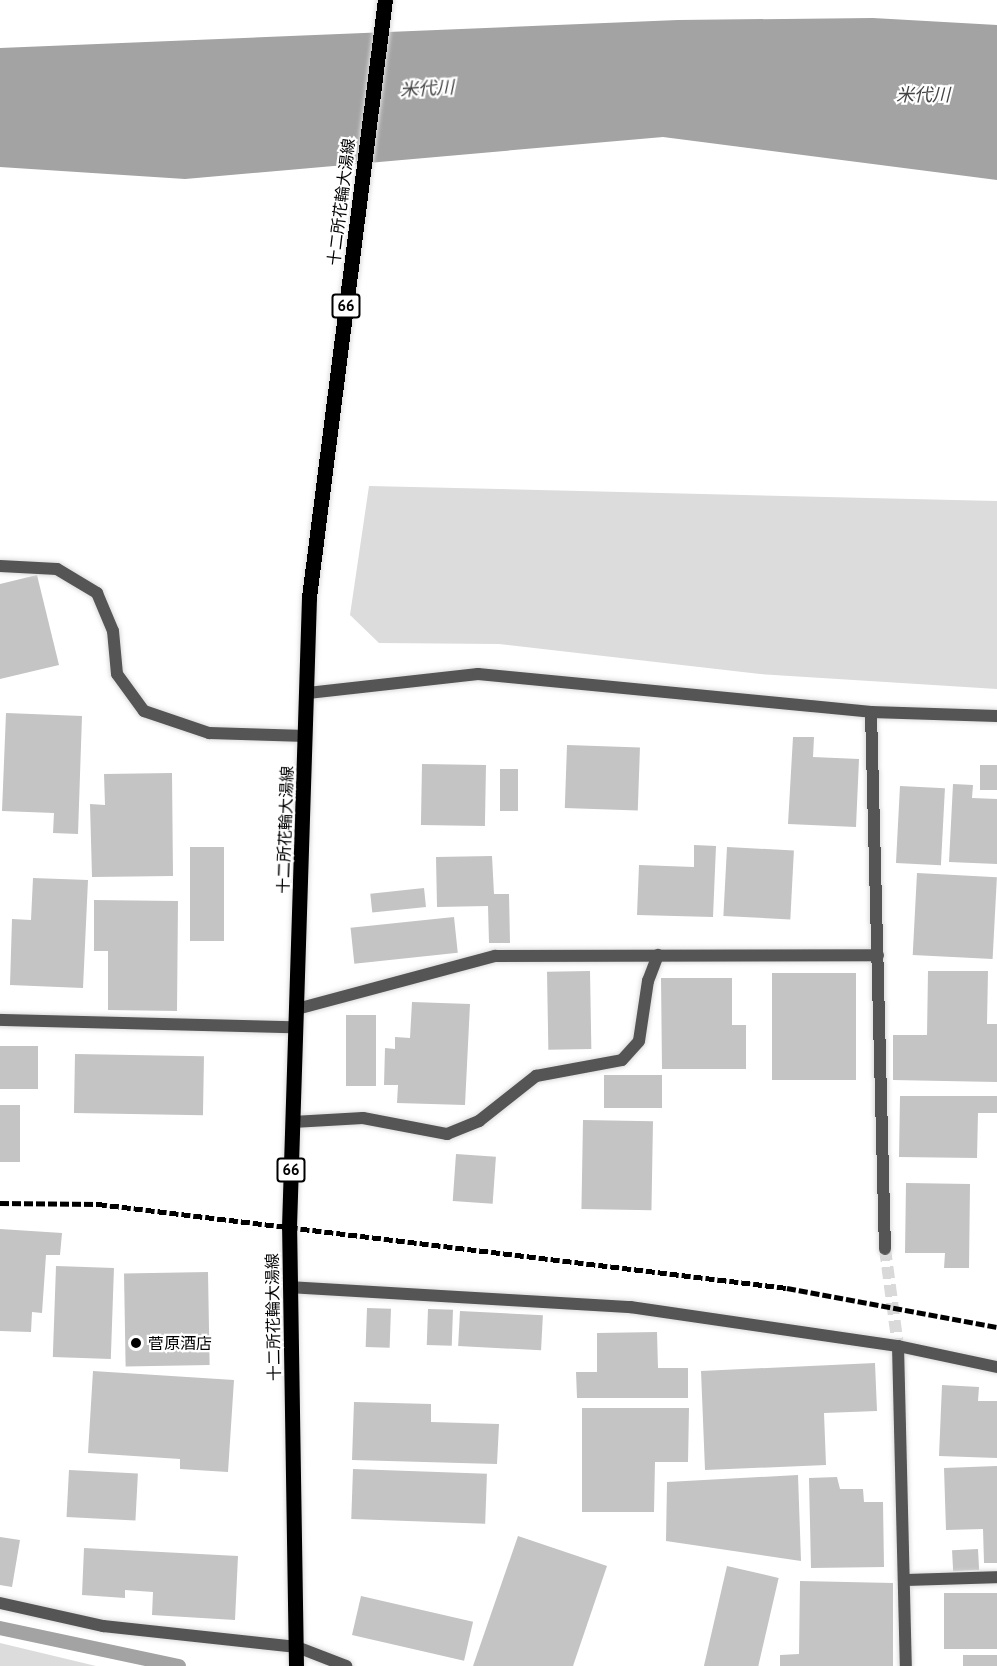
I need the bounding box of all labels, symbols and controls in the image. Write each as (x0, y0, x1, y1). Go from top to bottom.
water label: 米代川 (399, 77, 455, 101)
water label: 米代川 (896, 84, 950, 106)
street label: 十二所花輪大湯線 (324, 137, 358, 267)
road number: 66 (331, 294, 361, 318)
street label: 十二所花輪大湯線 (273, 766, 297, 894)
road number: 66 (276, 1158, 306, 1182)
street label: 十二所花輪大湯線 (262, 1253, 284, 1381)
place label: 菅原酒店 (148, 1333, 212, 1353)
marker: 菅原酒店 (129, 1336, 143, 1350)

